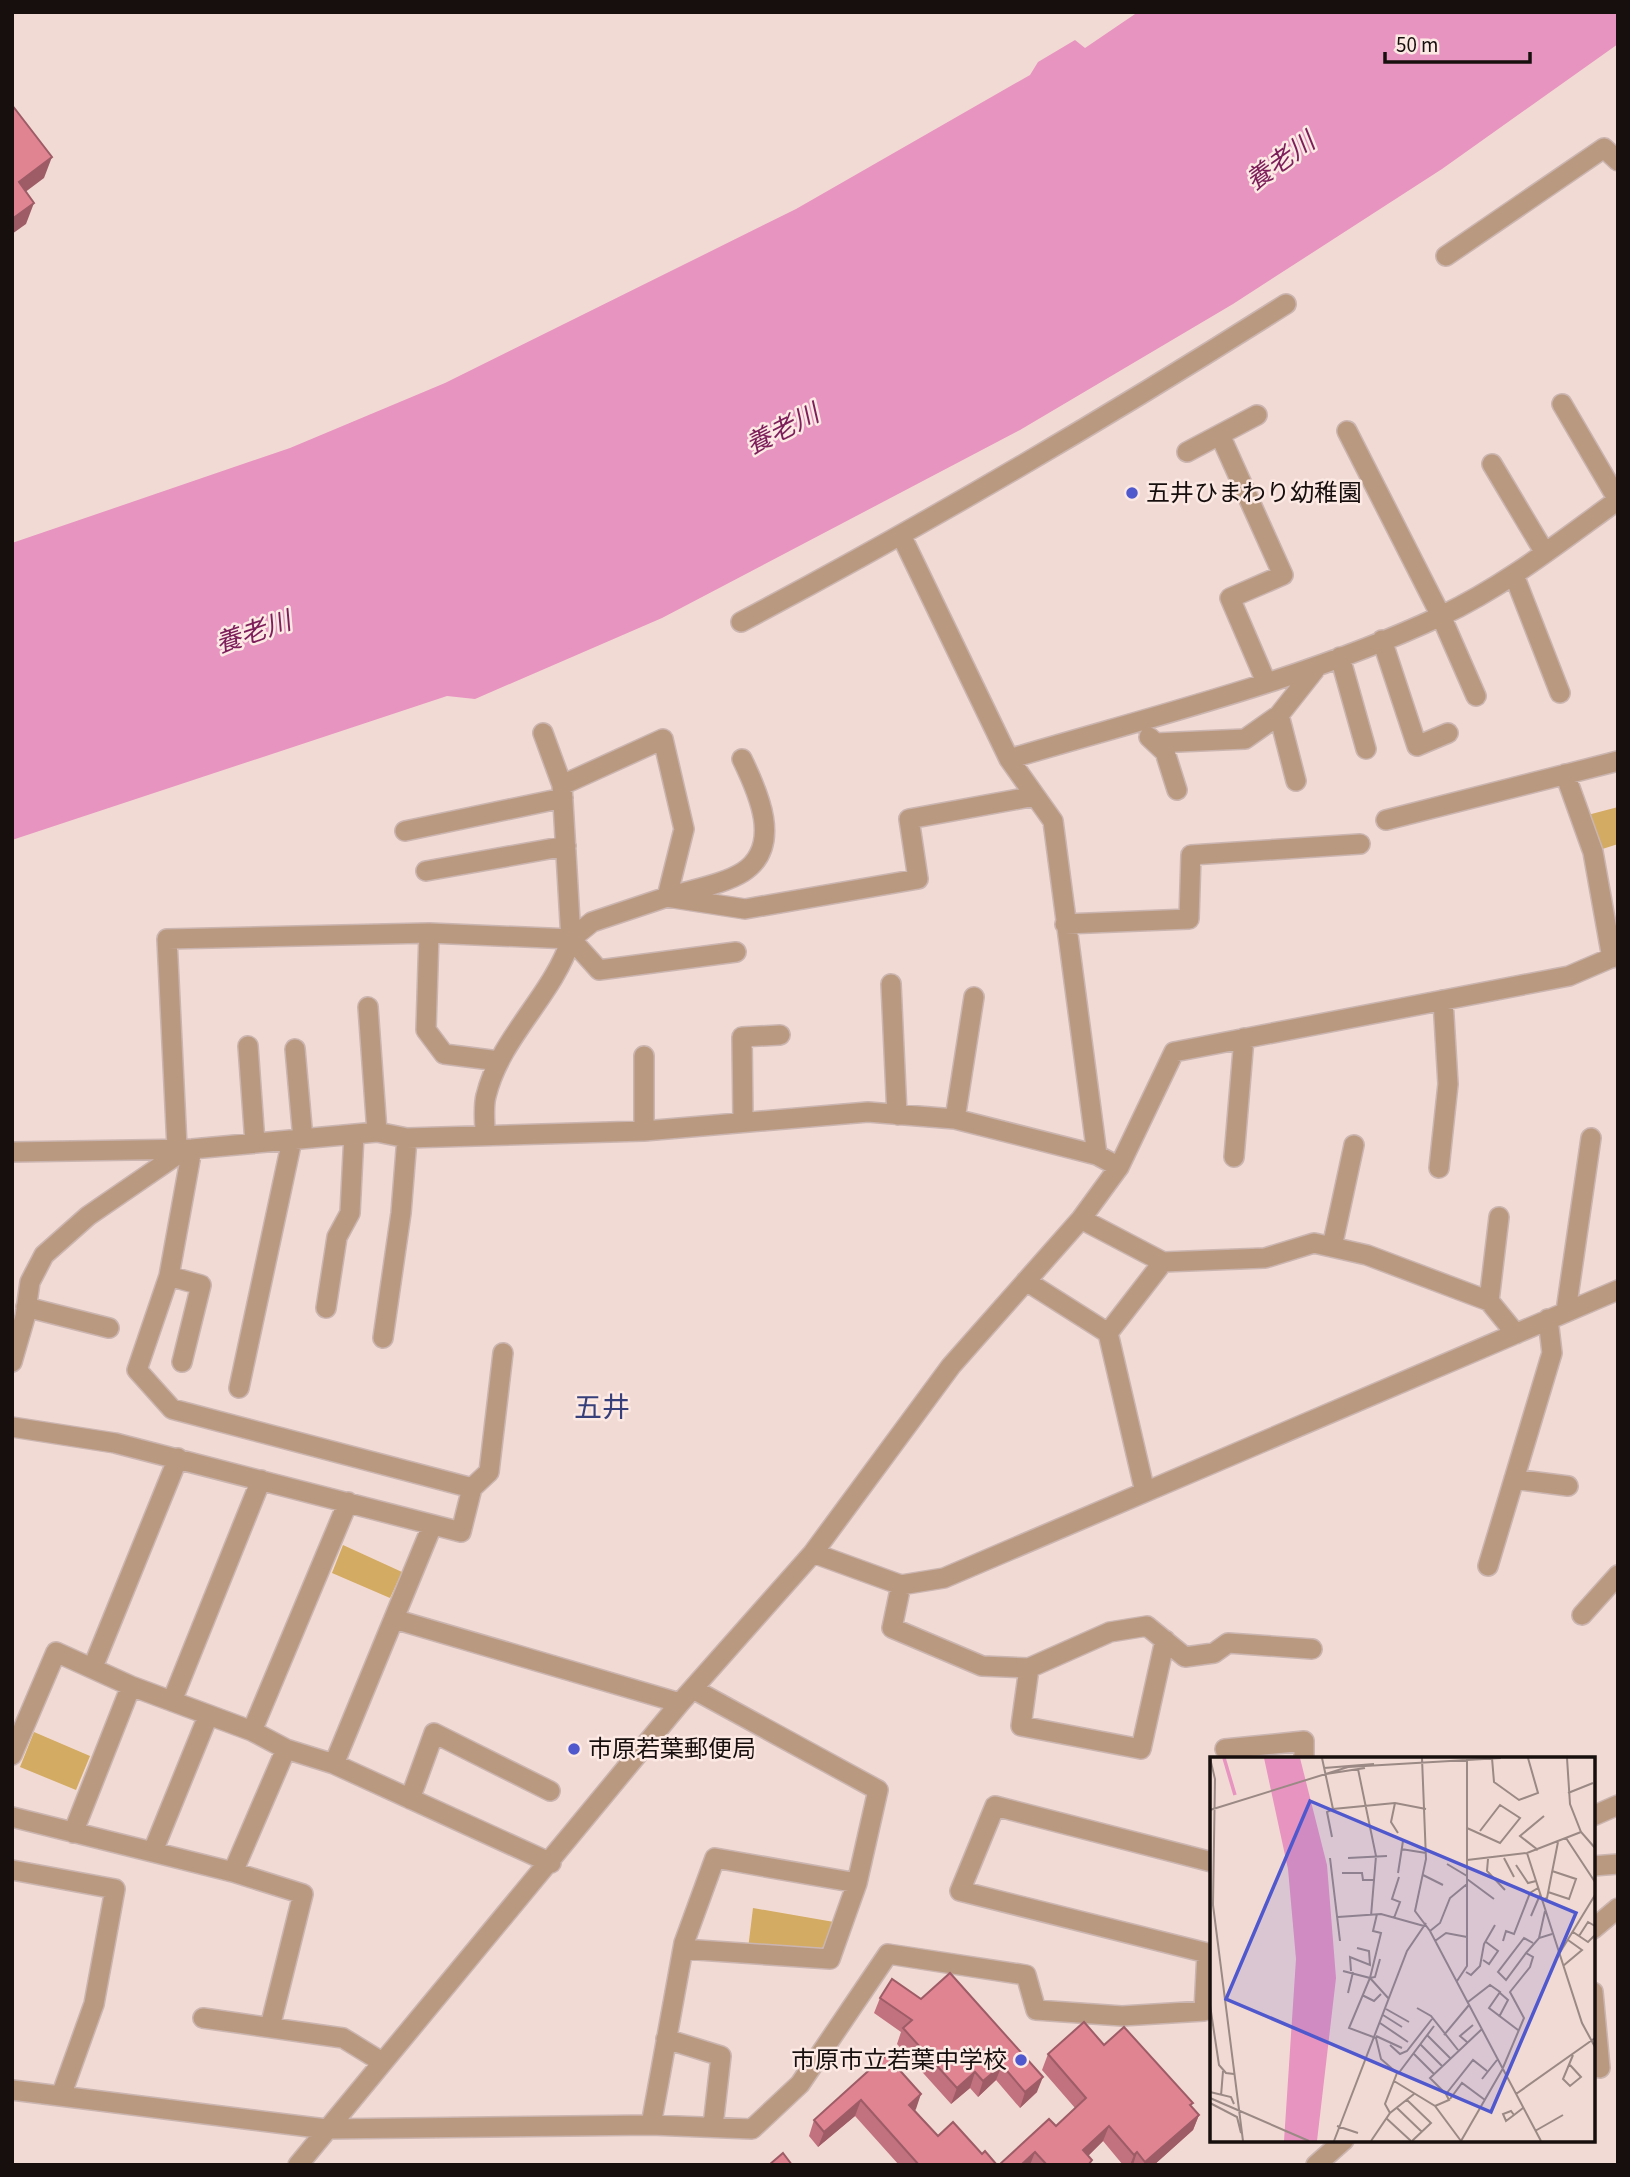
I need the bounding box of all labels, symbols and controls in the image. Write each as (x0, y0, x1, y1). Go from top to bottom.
scale bar (1385, 21, 1530, 65)
text: 50 m (1396, 30, 1438, 60)
water label: 養老川 (1238, 122, 1325, 199)
water label: 養老川 (739, 394, 828, 464)
place label: 五井ひまわり幼稚園 (1146, 476, 1362, 511)
marker: 五井ひまわり幼稚園 (1124, 485, 1140, 501)
water label: 養老川 (210, 601, 299, 663)
district label: 五井 (574, 1388, 630, 1428)
place label: 市原若葉郵便局 (588, 1732, 756, 1767)
marker: 市原若葉郵便局 (566, 1741, 582, 1757)
inset map (1210, 1757, 1595, 2142)
place label: 市原市立若葉中学校 (791, 2043, 1007, 2078)
marker: 市原市立若葉中学校 (1013, 2052, 1029, 2068)

